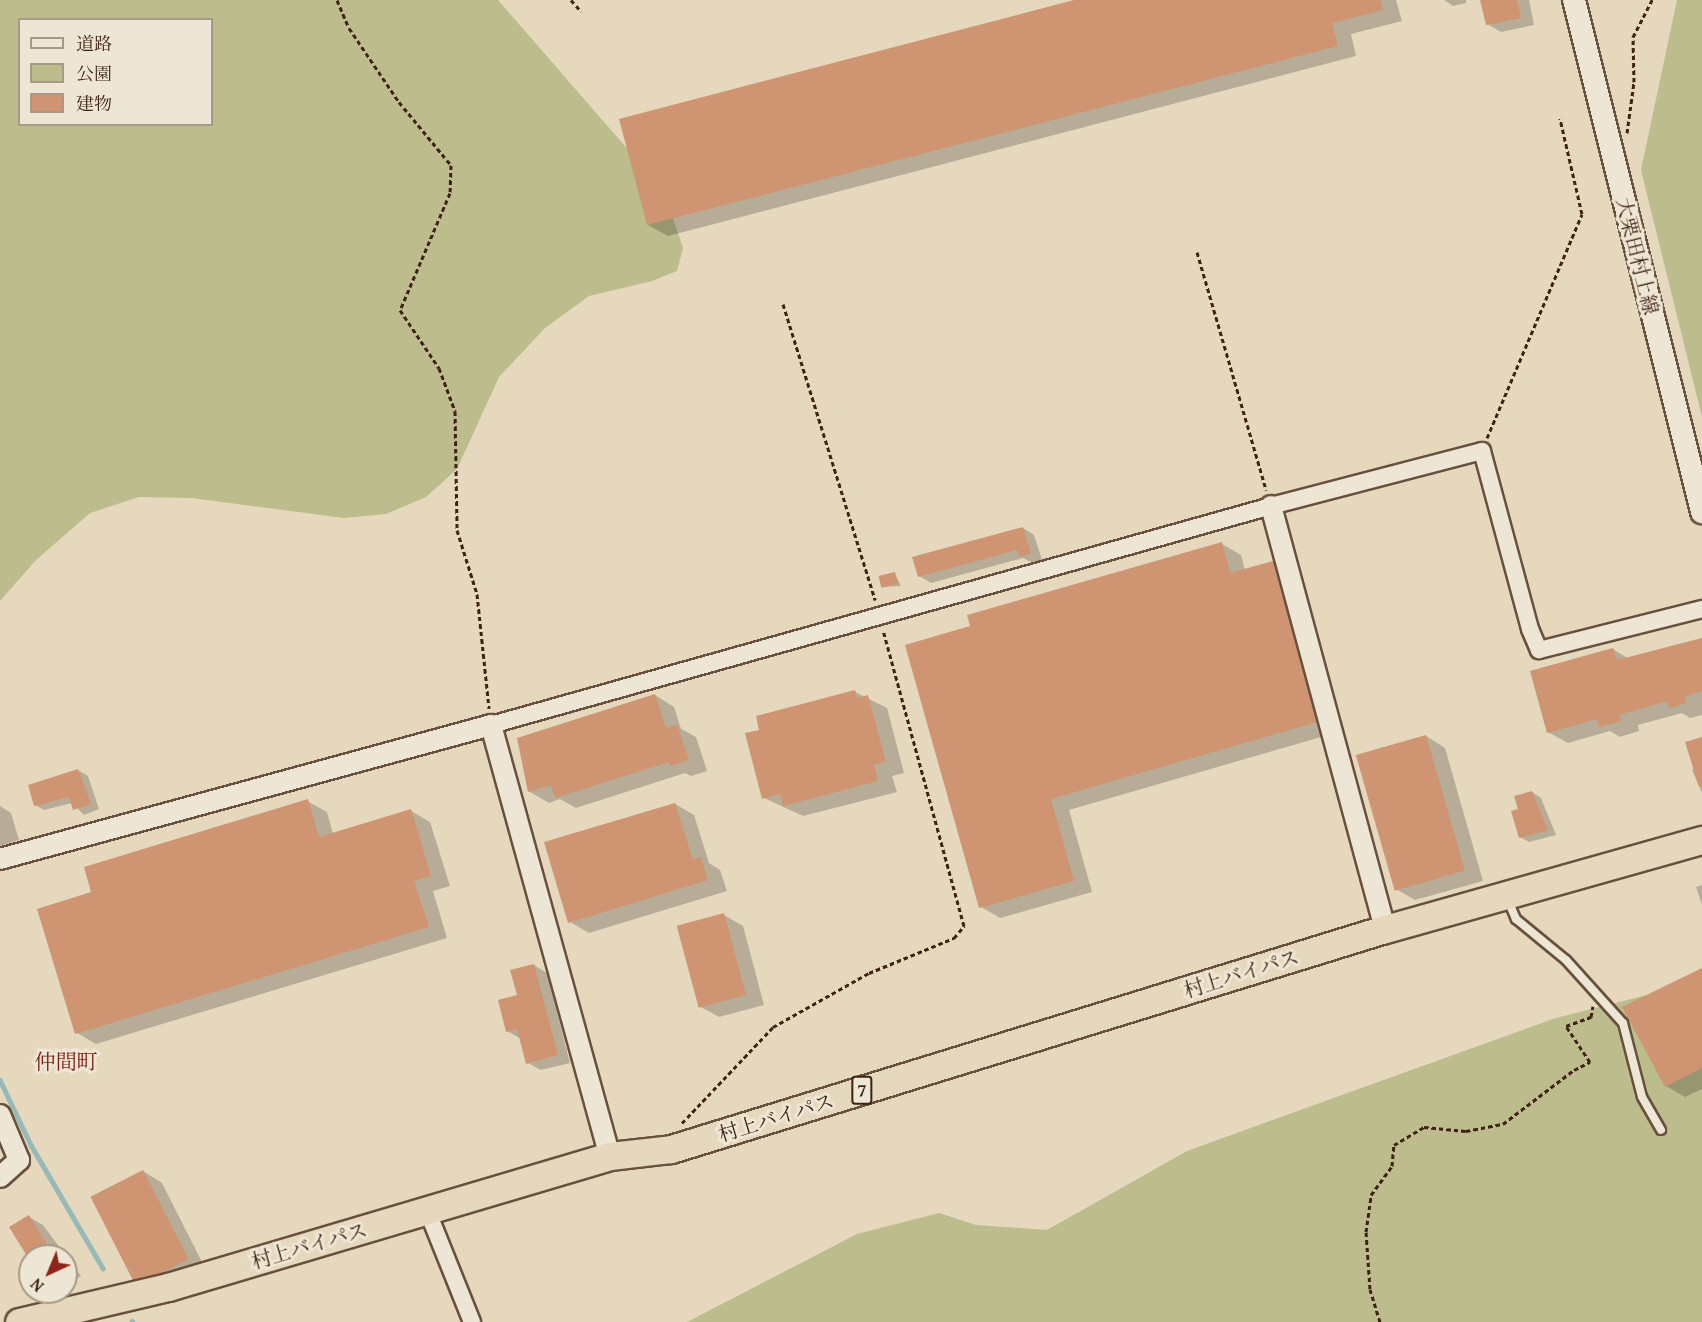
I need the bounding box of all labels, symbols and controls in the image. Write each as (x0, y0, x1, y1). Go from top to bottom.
legend (18, 18, 213, 126)
text: 道路 (76, 30, 112, 57)
text: 公園 (76, 60, 112, 87)
text: 建物 (76, 90, 112, 117)
street label: 大栗田村上線 (1612, 195, 1664, 317)
street label: 村上バイパス (1180, 944, 1302, 1002)
district label: 仲間町 (35, 1049, 97, 1075)
road number: 7 (850, 1075, 874, 1105)
street label: 村上バイパス (715, 1088, 837, 1146)
street label: 村上バイパス (248, 1217, 370, 1273)
north arrow (18, 1244, 78, 1304)
text: N (25, 1273, 49, 1298)

